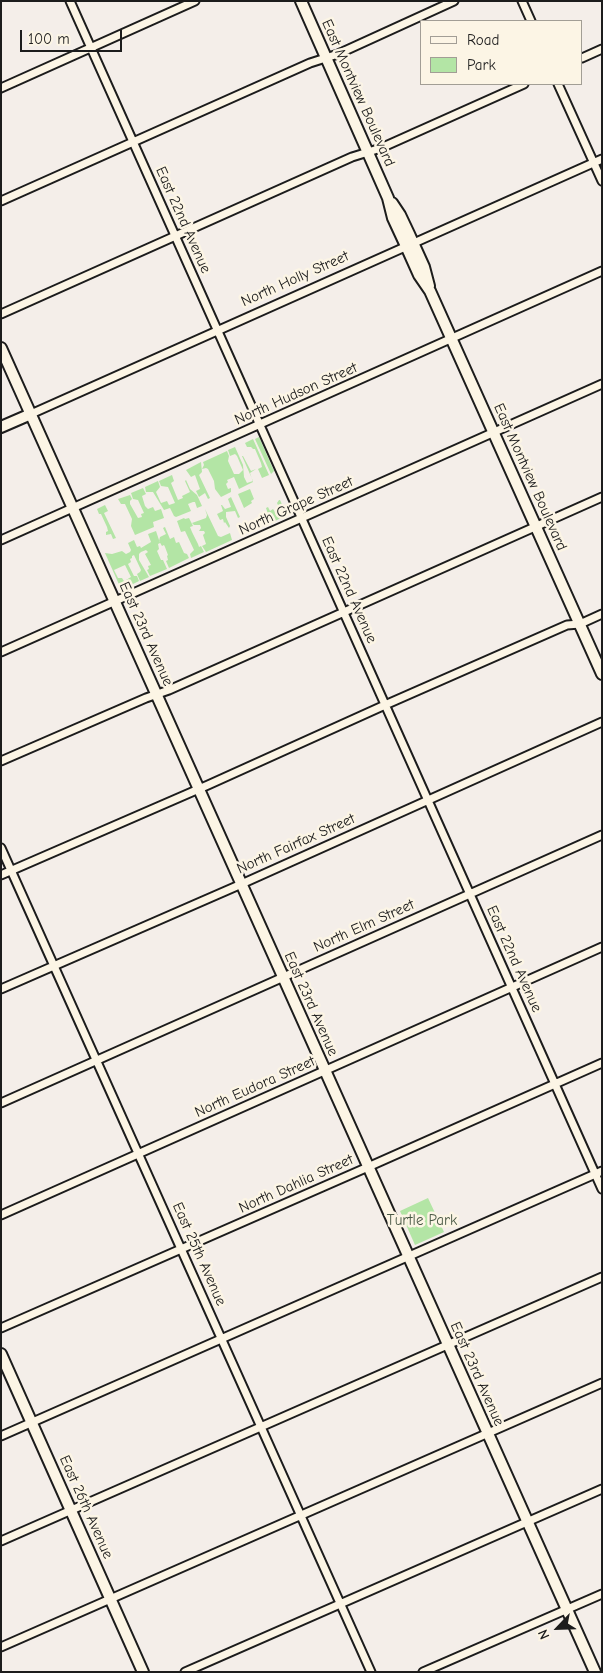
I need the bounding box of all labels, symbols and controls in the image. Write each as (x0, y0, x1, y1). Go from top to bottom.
street label: East Montview Boulevard (317, 17, 399, 169)
scale bar (22, 20, 125, 52)
legend (420, 20, 583, 85)
text: 100 m (28, 30, 70, 48)
text: Road (467, 31, 499, 49)
text: Park (467, 56, 496, 74)
street label: East 22nd Avenue (151, 164, 215, 276)
street label: North Holly Street (238, 247, 352, 311)
street label: North Hudson Street (232, 359, 360, 429)
street label: East Montview Boulevard (489, 401, 571, 553)
street label: North Grape Street (236, 473, 356, 539)
street label: East 22nd Avenue (317, 534, 381, 646)
street label: East 23rd Avenue (115, 579, 177, 689)
street label: North Fairfax Street (234, 810, 358, 878)
street label: North Elm Street (311, 896, 417, 956)
street label: East 22nd Avenue (482, 903, 546, 1015)
street label: East 23rd Avenue (280, 949, 342, 1059)
street label: North Eudora Street (192, 1052, 318, 1122)
street label: North Dahlia Street (236, 1151, 356, 1217)
street label: East 25th Avenue (168, 1199, 230, 1309)
park label: Turtle Park (387, 1212, 457, 1230)
street label: East 23rd Avenue (446, 1319, 508, 1429)
street label: East 26th Avenue (55, 1452, 117, 1562)
north arrow (533, 1603, 583, 1653)
text: N (534, 1627, 553, 1642)

